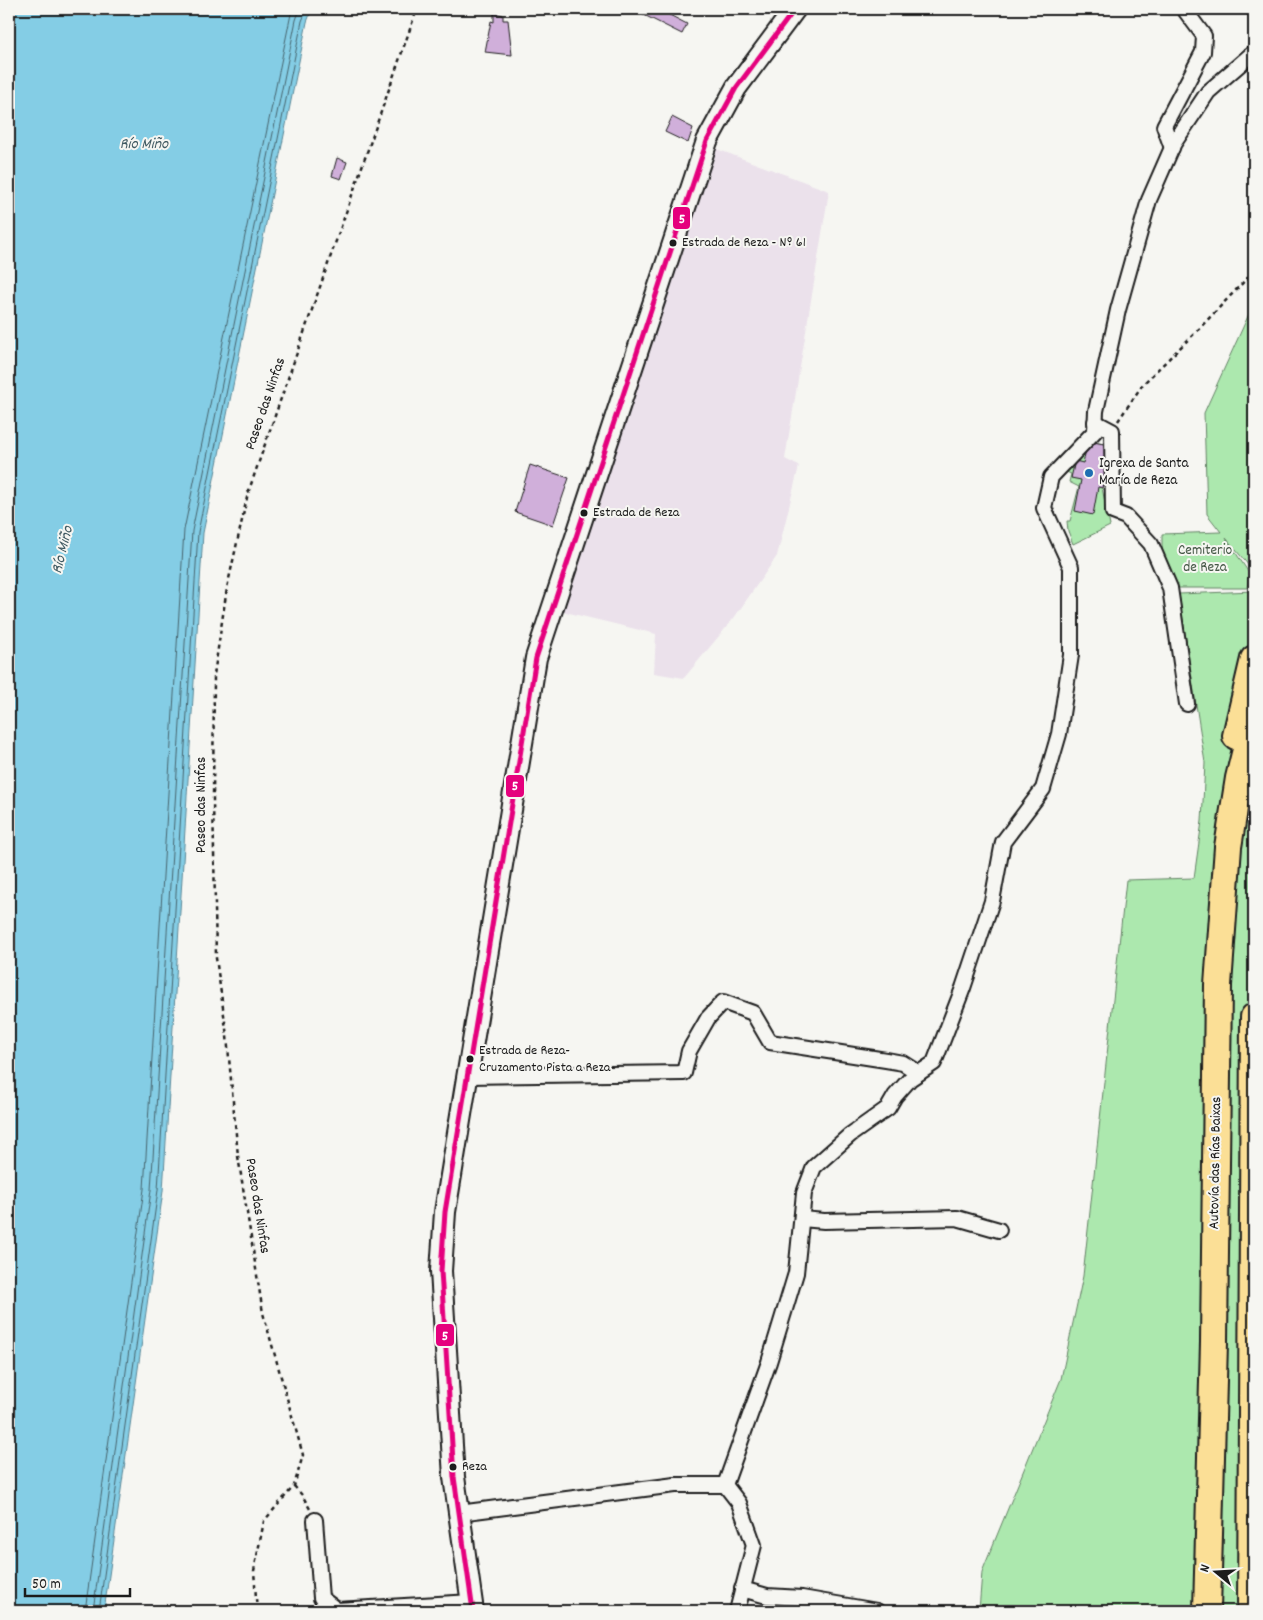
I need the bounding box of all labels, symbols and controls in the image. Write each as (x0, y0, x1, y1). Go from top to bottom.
water label: Río Miño (120, 133, 169, 156)
line badge: 5 (672, 206, 691, 230)
text: 5 (679, 210, 686, 230)
place label: Estrada de Reza - Nº 61 (682, 233, 806, 253)
marker: Estrada de Reza - Nº 61 (668, 238, 678, 248)
street label: Paseo das Ninfas (240, 355, 292, 453)
place label: Igrexa de Santa María de Reza (1099, 453, 1190, 492)
marker: Igrexa de Santa María de Reza (1083, 467, 1095, 479)
place label: Estrada de Reza (593, 503, 680, 523)
marker: Estrada de Reza (579, 508, 589, 518)
water label: Río Miño (46, 523, 80, 576)
park label: Cemiterio de Reza (1178, 540, 1232, 579)
street label: Paseo das Ninfas (191, 757, 213, 853)
line badge: 5 (505, 774, 525, 798)
text: 5 (512, 777, 519, 797)
place label: Estrada de Reza- Cruzamento Pista a Reza (479, 1041, 611, 1078)
marker: Estrada de Reza- Cruzamento Pista a Reza (465, 1054, 475, 1064)
street label: Autovía das Rías Baixas (1204, 1096, 1228, 1230)
street label: Paseo das Ninfas (239, 1157, 275, 1255)
line badge: 5 (435, 1323, 455, 1347)
text: 5 (442, 1327, 449, 1347)
place label: Reza (462, 1457, 487, 1477)
marker: Reza (448, 1462, 458, 1472)
north arrow (1190, 1548, 1240, 1598)
text: N (1195, 1562, 1216, 1575)
scale bar (25, 1565, 130, 1597)
text: 50 m (32, 1574, 61, 1596)

